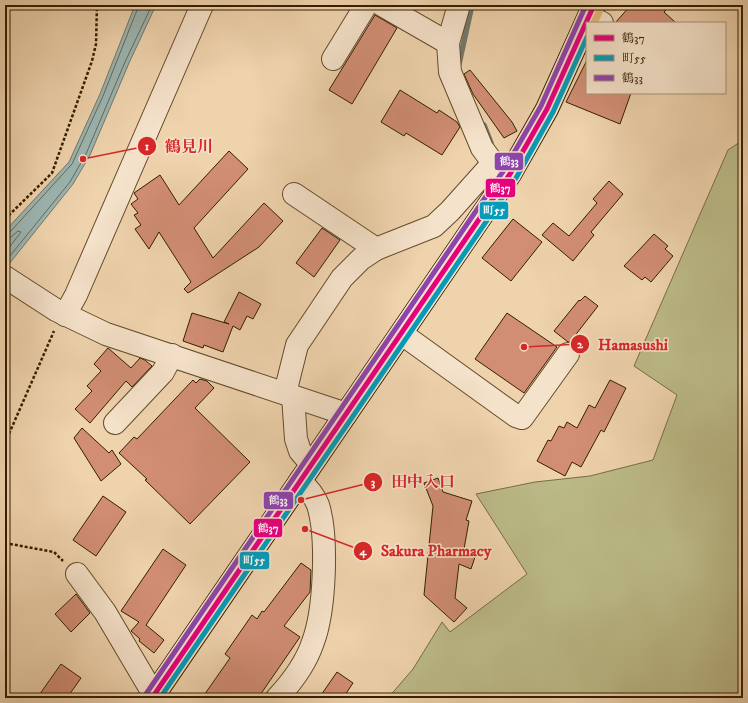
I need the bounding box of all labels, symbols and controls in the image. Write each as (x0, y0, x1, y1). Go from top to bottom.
legend (586, 22, 726, 94)
text: 鶴37 (622, 31, 645, 46)
text: 町55 (622, 51, 646, 66)
text: 鶴33 (622, 71, 643, 86)
callout: 鶴見川 (137, 132, 221, 160)
text: 鶴見川 (165, 137, 213, 157)
text: 1 (145, 139, 150, 154)
line badge: 鶴33 (494, 152, 524, 171)
text: 鶴33 (499, 155, 519, 169)
line badge: 鶴37 (485, 178, 516, 198)
text: 鶴37 (490, 182, 511, 196)
line badge: 町55 (479, 201, 509, 220)
text: 町55 (483, 204, 505, 218)
callout: Hamasushi (570, 330, 676, 358)
text: Hamasushi (598, 335, 668, 355)
text: 2 (577, 337, 584, 352)
callout: 田中入口 (363, 468, 463, 496)
text: 田中入口 (391, 472, 455, 492)
text: 3 (371, 475, 376, 490)
line badge: 鶴33 (263, 491, 294, 510)
text: 鶴33 (268, 494, 288, 508)
line badge: 鶴37 (253, 518, 283, 538)
text: 鶴37 (258, 522, 279, 536)
callout: Sakura Pharmacy (353, 537, 500, 565)
text: Sakura Pharmacy (381, 541, 492, 561)
text: 4 (359, 544, 368, 559)
line badge: 町55 (239, 551, 270, 570)
text: 町55 (243, 554, 265, 568)

